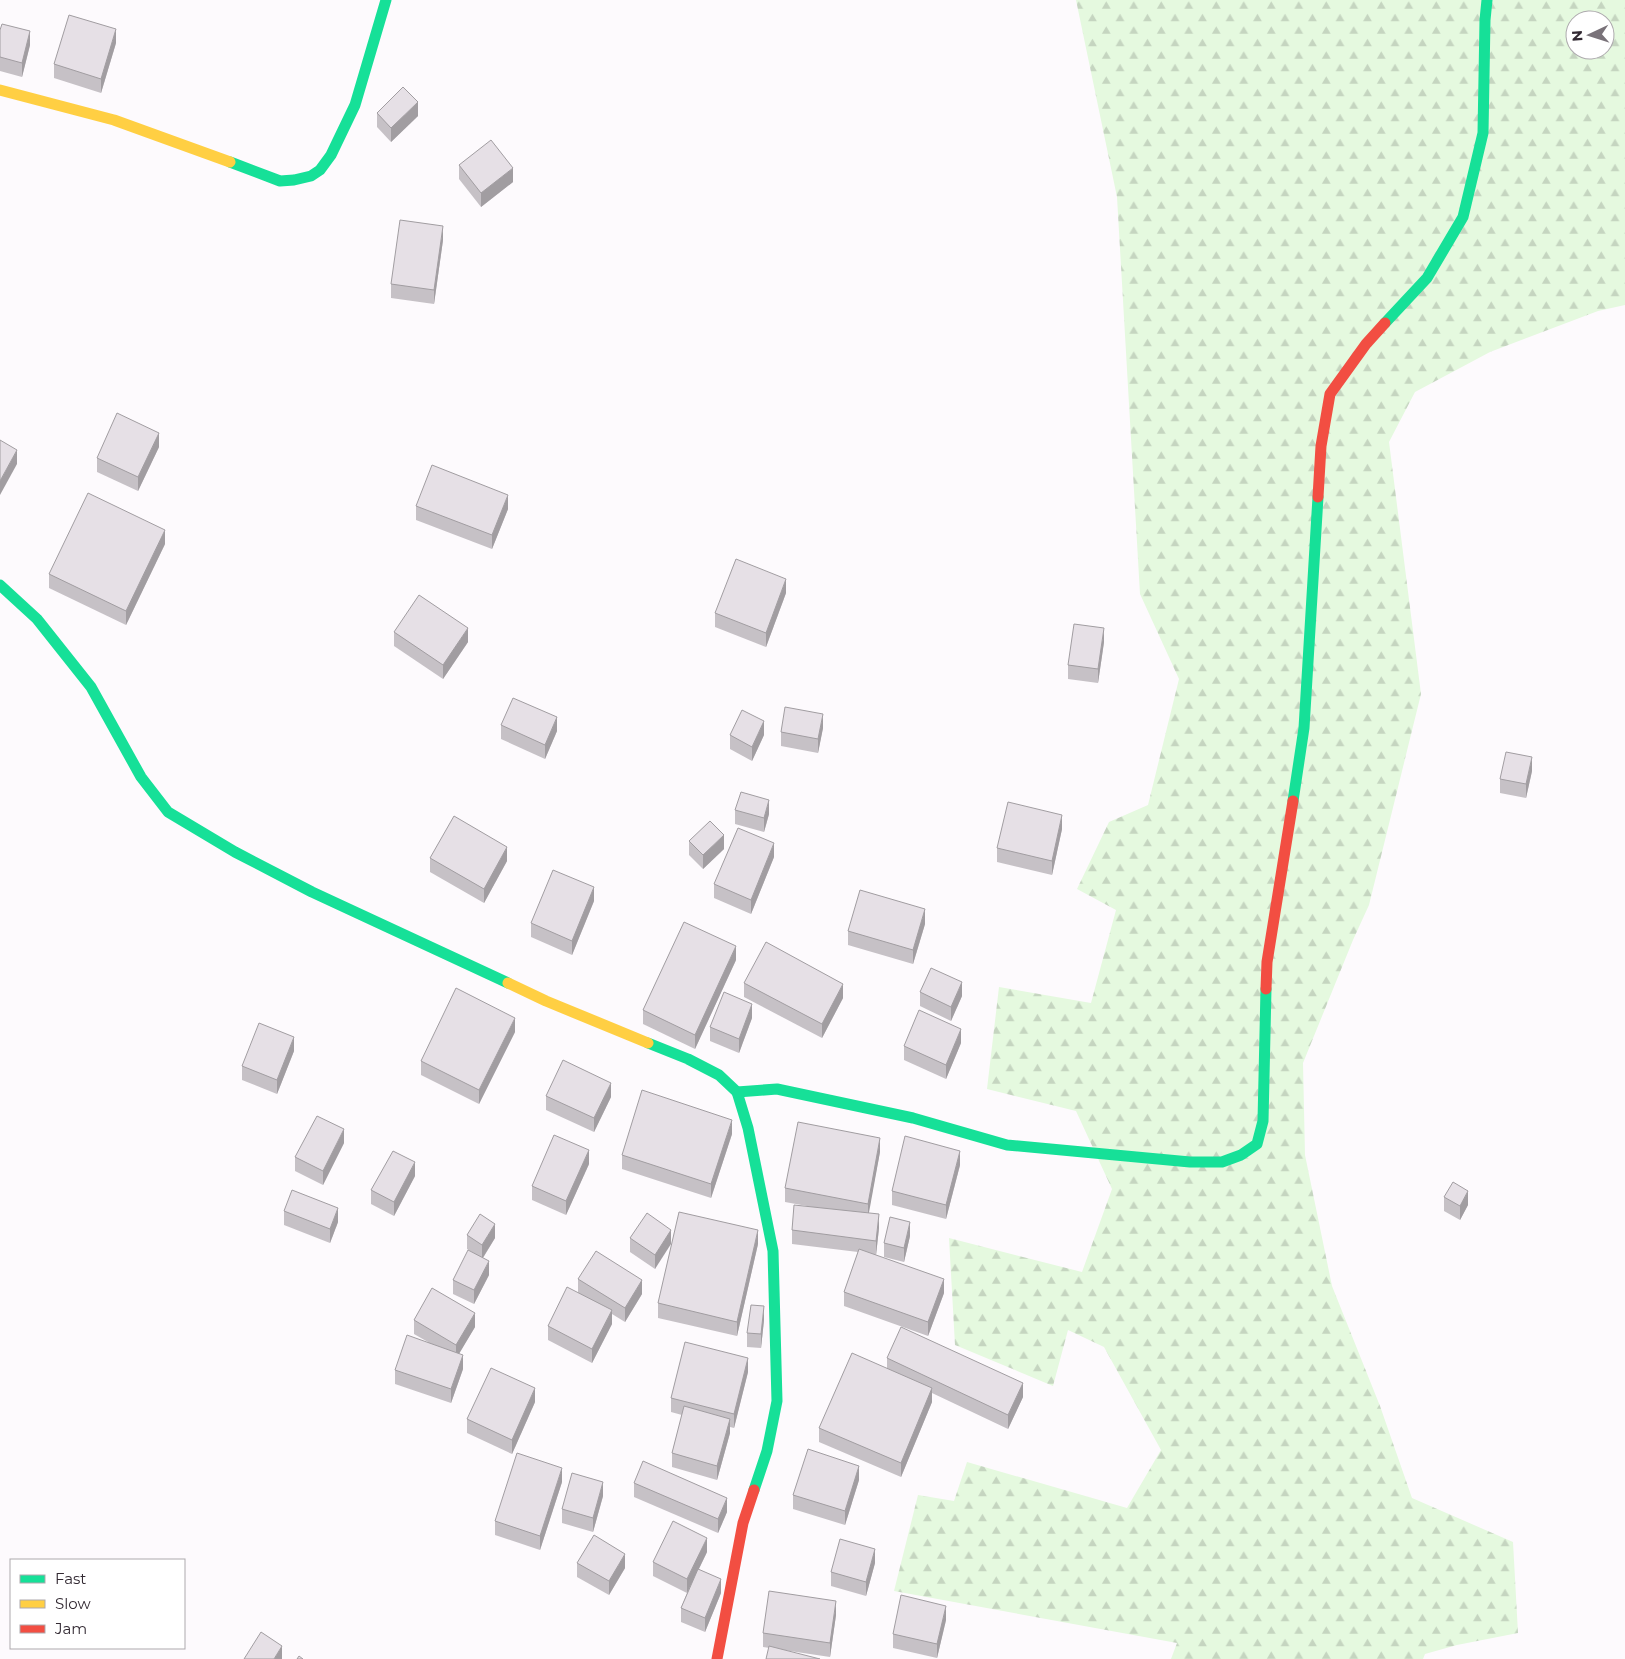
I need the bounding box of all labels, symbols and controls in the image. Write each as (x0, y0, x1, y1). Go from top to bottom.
north arrow (1565, 10, 1615, 60)
text: N (1568, 30, 1586, 42)
legend (10, 1559, 185, 1649)
text: Fast (55, 1569, 86, 1588)
text: Slow (55, 1594, 91, 1613)
text: Jam (54, 1619, 87, 1638)

